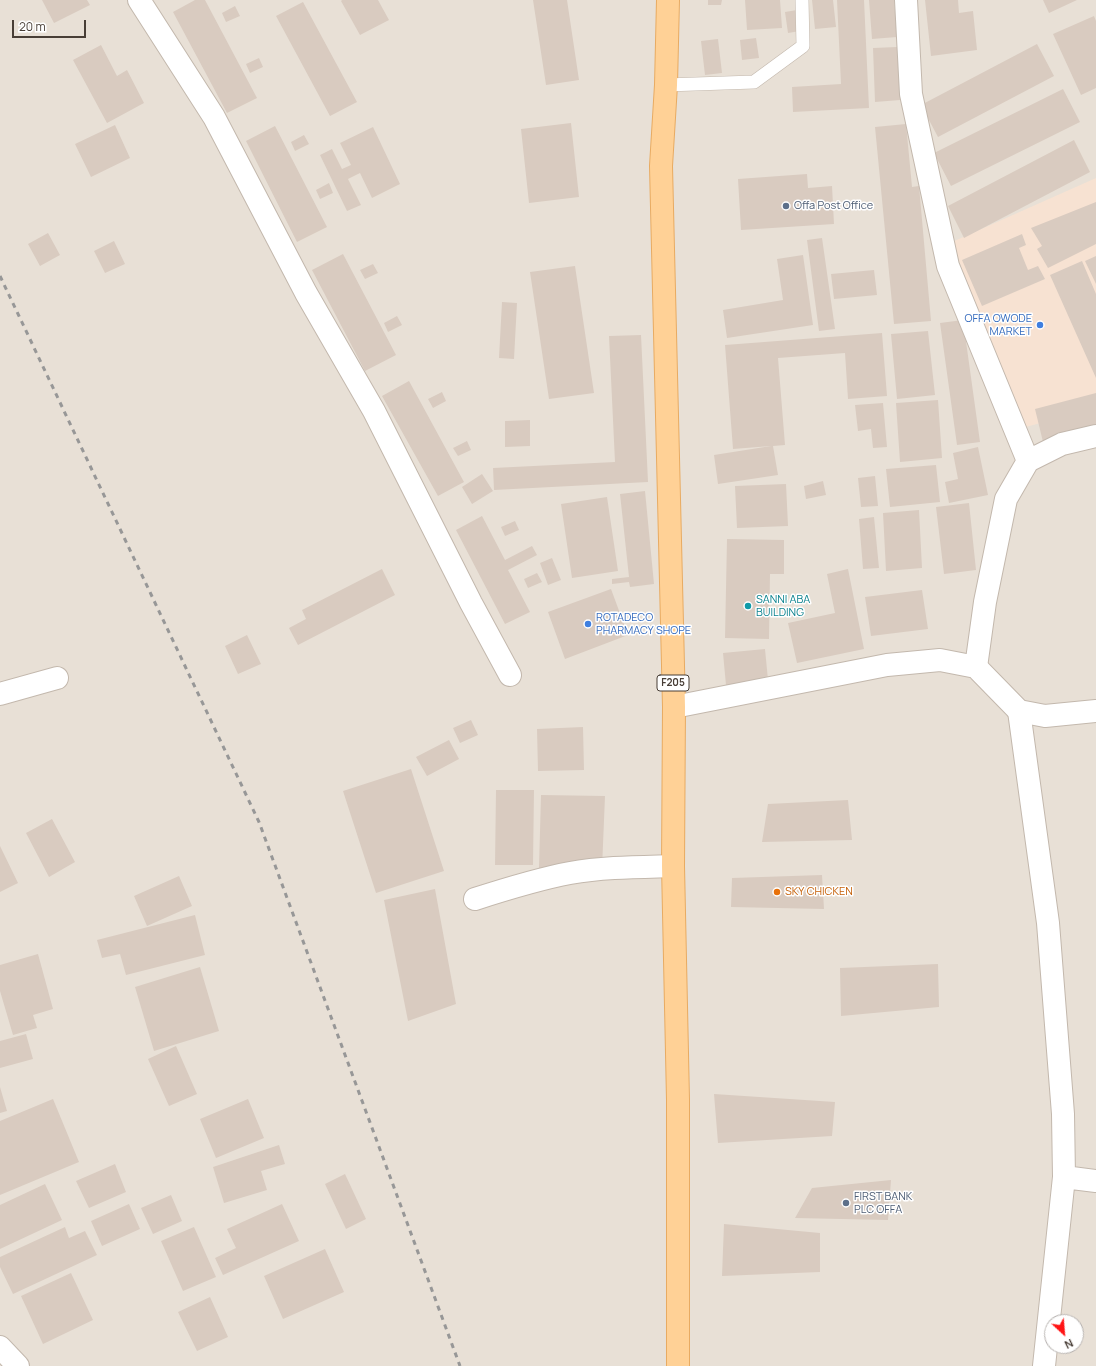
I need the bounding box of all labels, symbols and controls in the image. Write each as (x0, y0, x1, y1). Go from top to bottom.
scale bar (14, 12, 88, 38)
text: 20 m (19, 18, 46, 35)
place label: Offa Post Office (794, 199, 873, 213)
marker: Offa Post Office (781, 201, 791, 211)
place label: OFFA OWODE MARKET (965, 312, 1032, 338)
marker: OFFA OWODE MARKET (1035, 320, 1045, 330)
place label: SANNI ABA BUILDING (756, 593, 810, 619)
marker: SANNI ABA BUILDING (743, 601, 753, 611)
place label: ROTADECO PHARMACY SHOPE (596, 611, 691, 637)
marker: ROTADECO PHARMACY SHOPE (583, 619, 593, 629)
road number: F205 (657, 675, 689, 691)
place label: SKY CHICKEN (785, 885, 853, 899)
marker: SKY CHICKEN (772, 887, 782, 897)
place label: FIRST BANK PLC OFFA (854, 1190, 912, 1216)
marker: FIRST BANK PLC OFFA (841, 1198, 851, 1208)
north arrow (1044, 1314, 1084, 1354)
text: N (1062, 1336, 1076, 1353)

